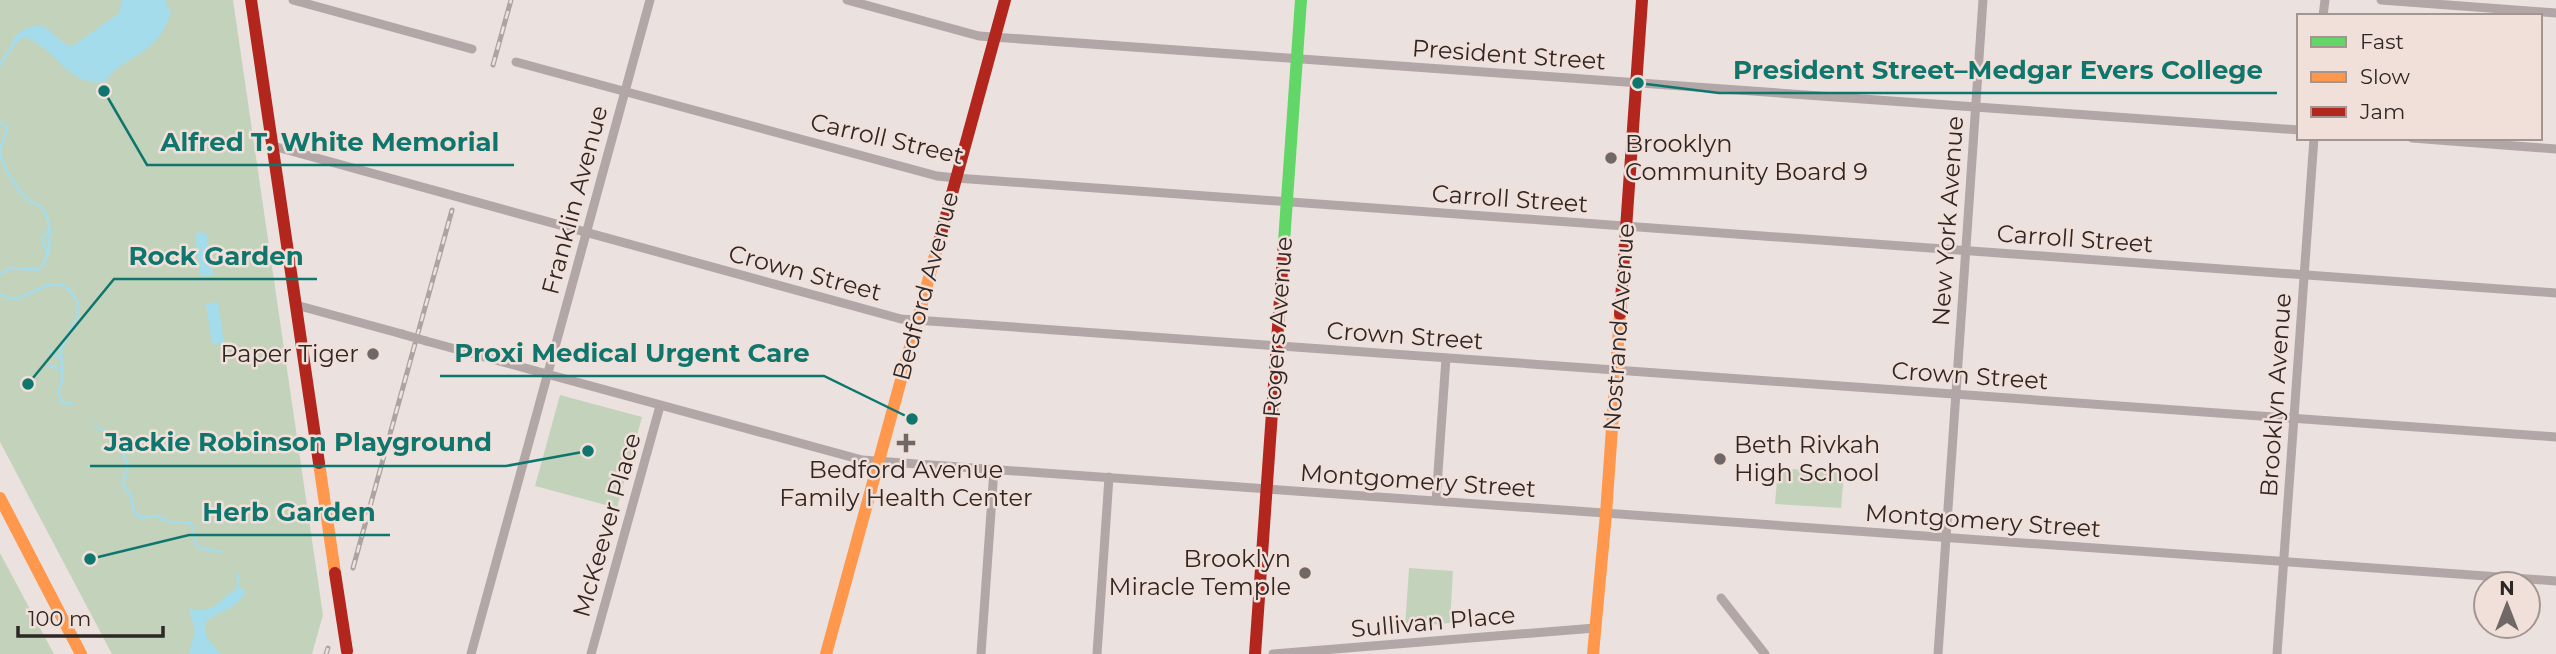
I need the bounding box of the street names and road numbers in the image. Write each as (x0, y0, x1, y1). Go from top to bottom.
street label: President Street (1411, 33, 1607, 76)
street label: Franklin Avenue (535, 102, 614, 297)
street label: Carroll Street (808, 107, 967, 170)
street label: New York Avenue (1926, 115, 1969, 327)
street label: Carroll Street (1431, 179, 1589, 218)
street label: Bedford Avenue (886, 188, 965, 383)
street label: Carroll Street (1996, 219, 2154, 258)
street label: Nostrand Avenue (1597, 222, 1640, 432)
street label: Rogers Avenue (1257, 235, 1298, 418)
street label: Crown Street (725, 238, 885, 307)
street label: Brooklyn Avenue (2254, 292, 2297, 498)
street label: Crown Street (1326, 316, 1485, 355)
street label: Crown Street (1891, 356, 2050, 395)
street label: McKeever Place (566, 429, 647, 620)
street label: Montgomery Street (1299, 458, 1537, 503)
street label: Montgomery Street (1864, 498, 2102, 543)
street label: Sullivan Place (1349, 600, 1516, 643)

